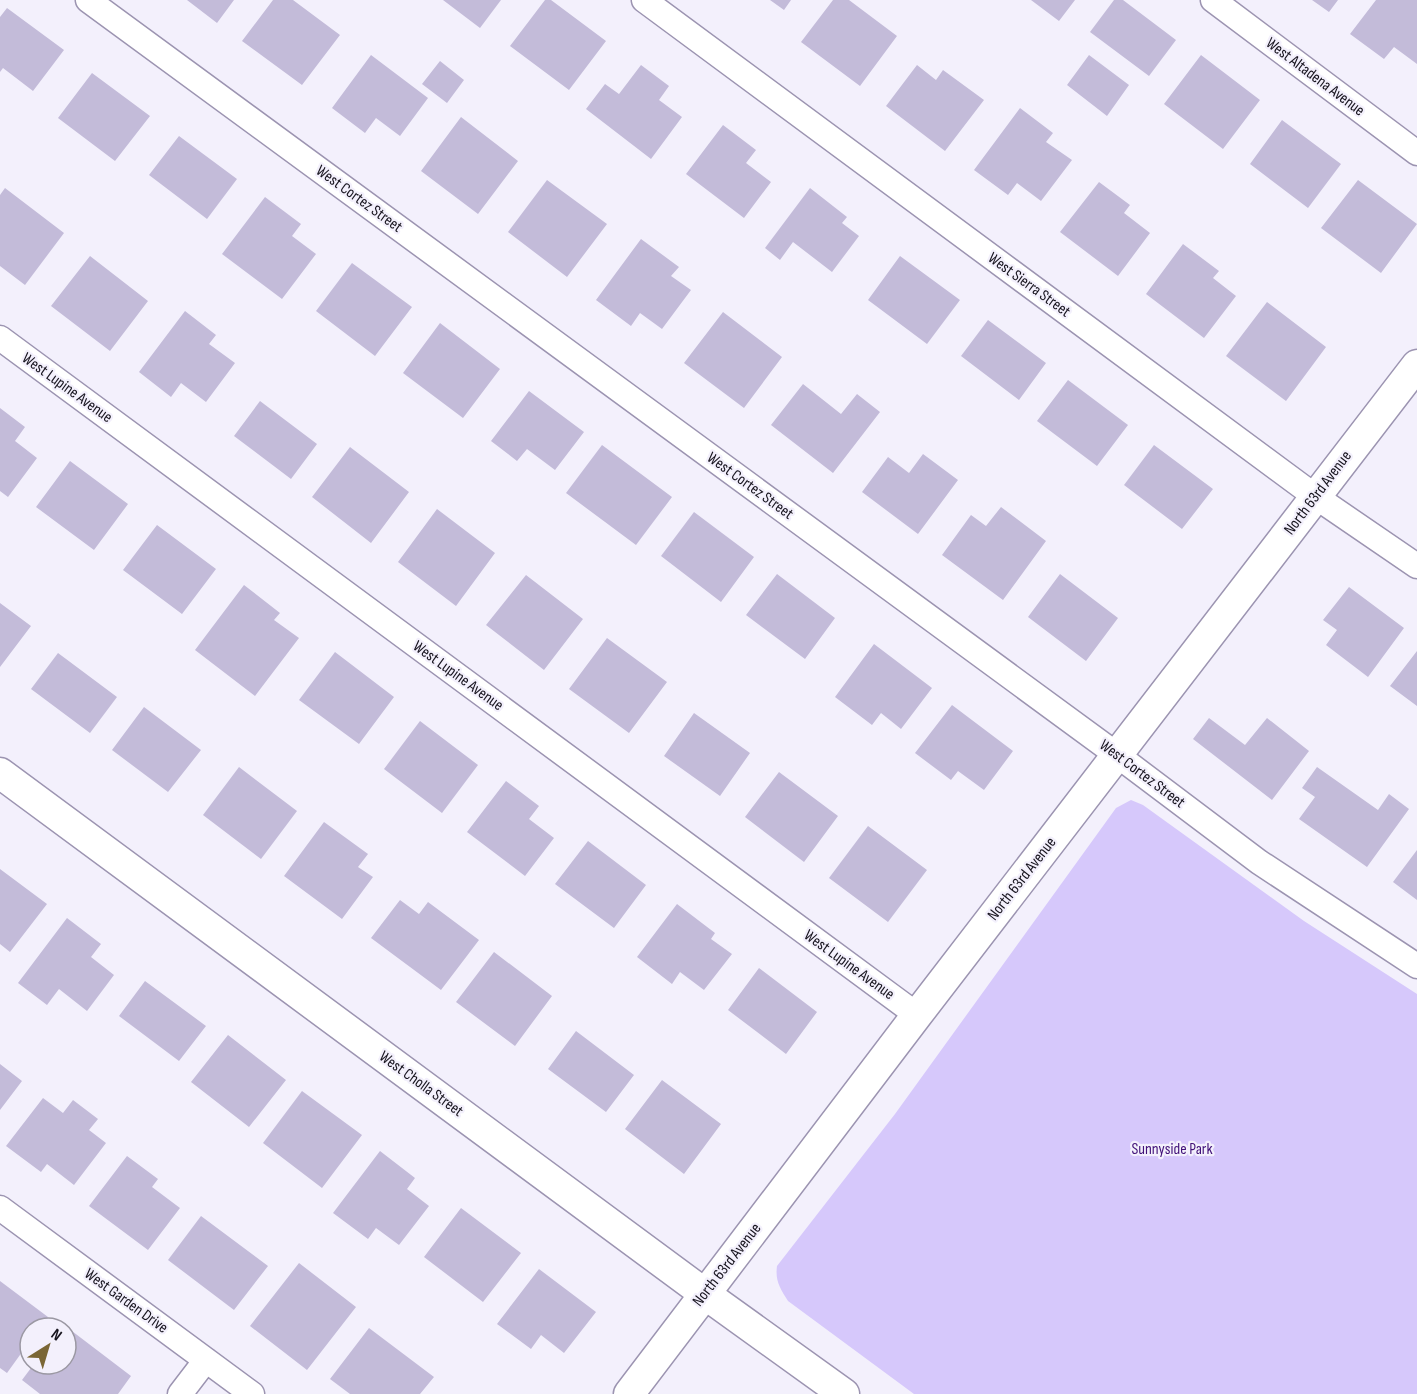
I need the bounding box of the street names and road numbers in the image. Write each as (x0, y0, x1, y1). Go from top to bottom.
street label: West Altadena Avenue (1262, 34, 1368, 120)
street label: West Cortez Street (312, 161, 406, 237)
street label: West Sierra Street (984, 249, 1074, 321)
street label: West Lupine Avenue (18, 349, 116, 427)
street label: North 63rd Avenue (1280, 447, 1356, 539)
street label: West Cortez Street (703, 448, 797, 524)
street label: West Lupine Avenue (409, 637, 507, 715)
street label: West Cortez Street (1096, 736, 1189, 812)
street label: North 63rd Avenue (984, 834, 1060, 924)
street label: West Lupine Avenue (800, 926, 898, 1004)
street label: West Cholla Street (375, 1047, 467, 1121)
street label: North 63rd Avenue (689, 1220, 765, 1310)
street label: West Garden Drive (81, 1264, 171, 1338)

